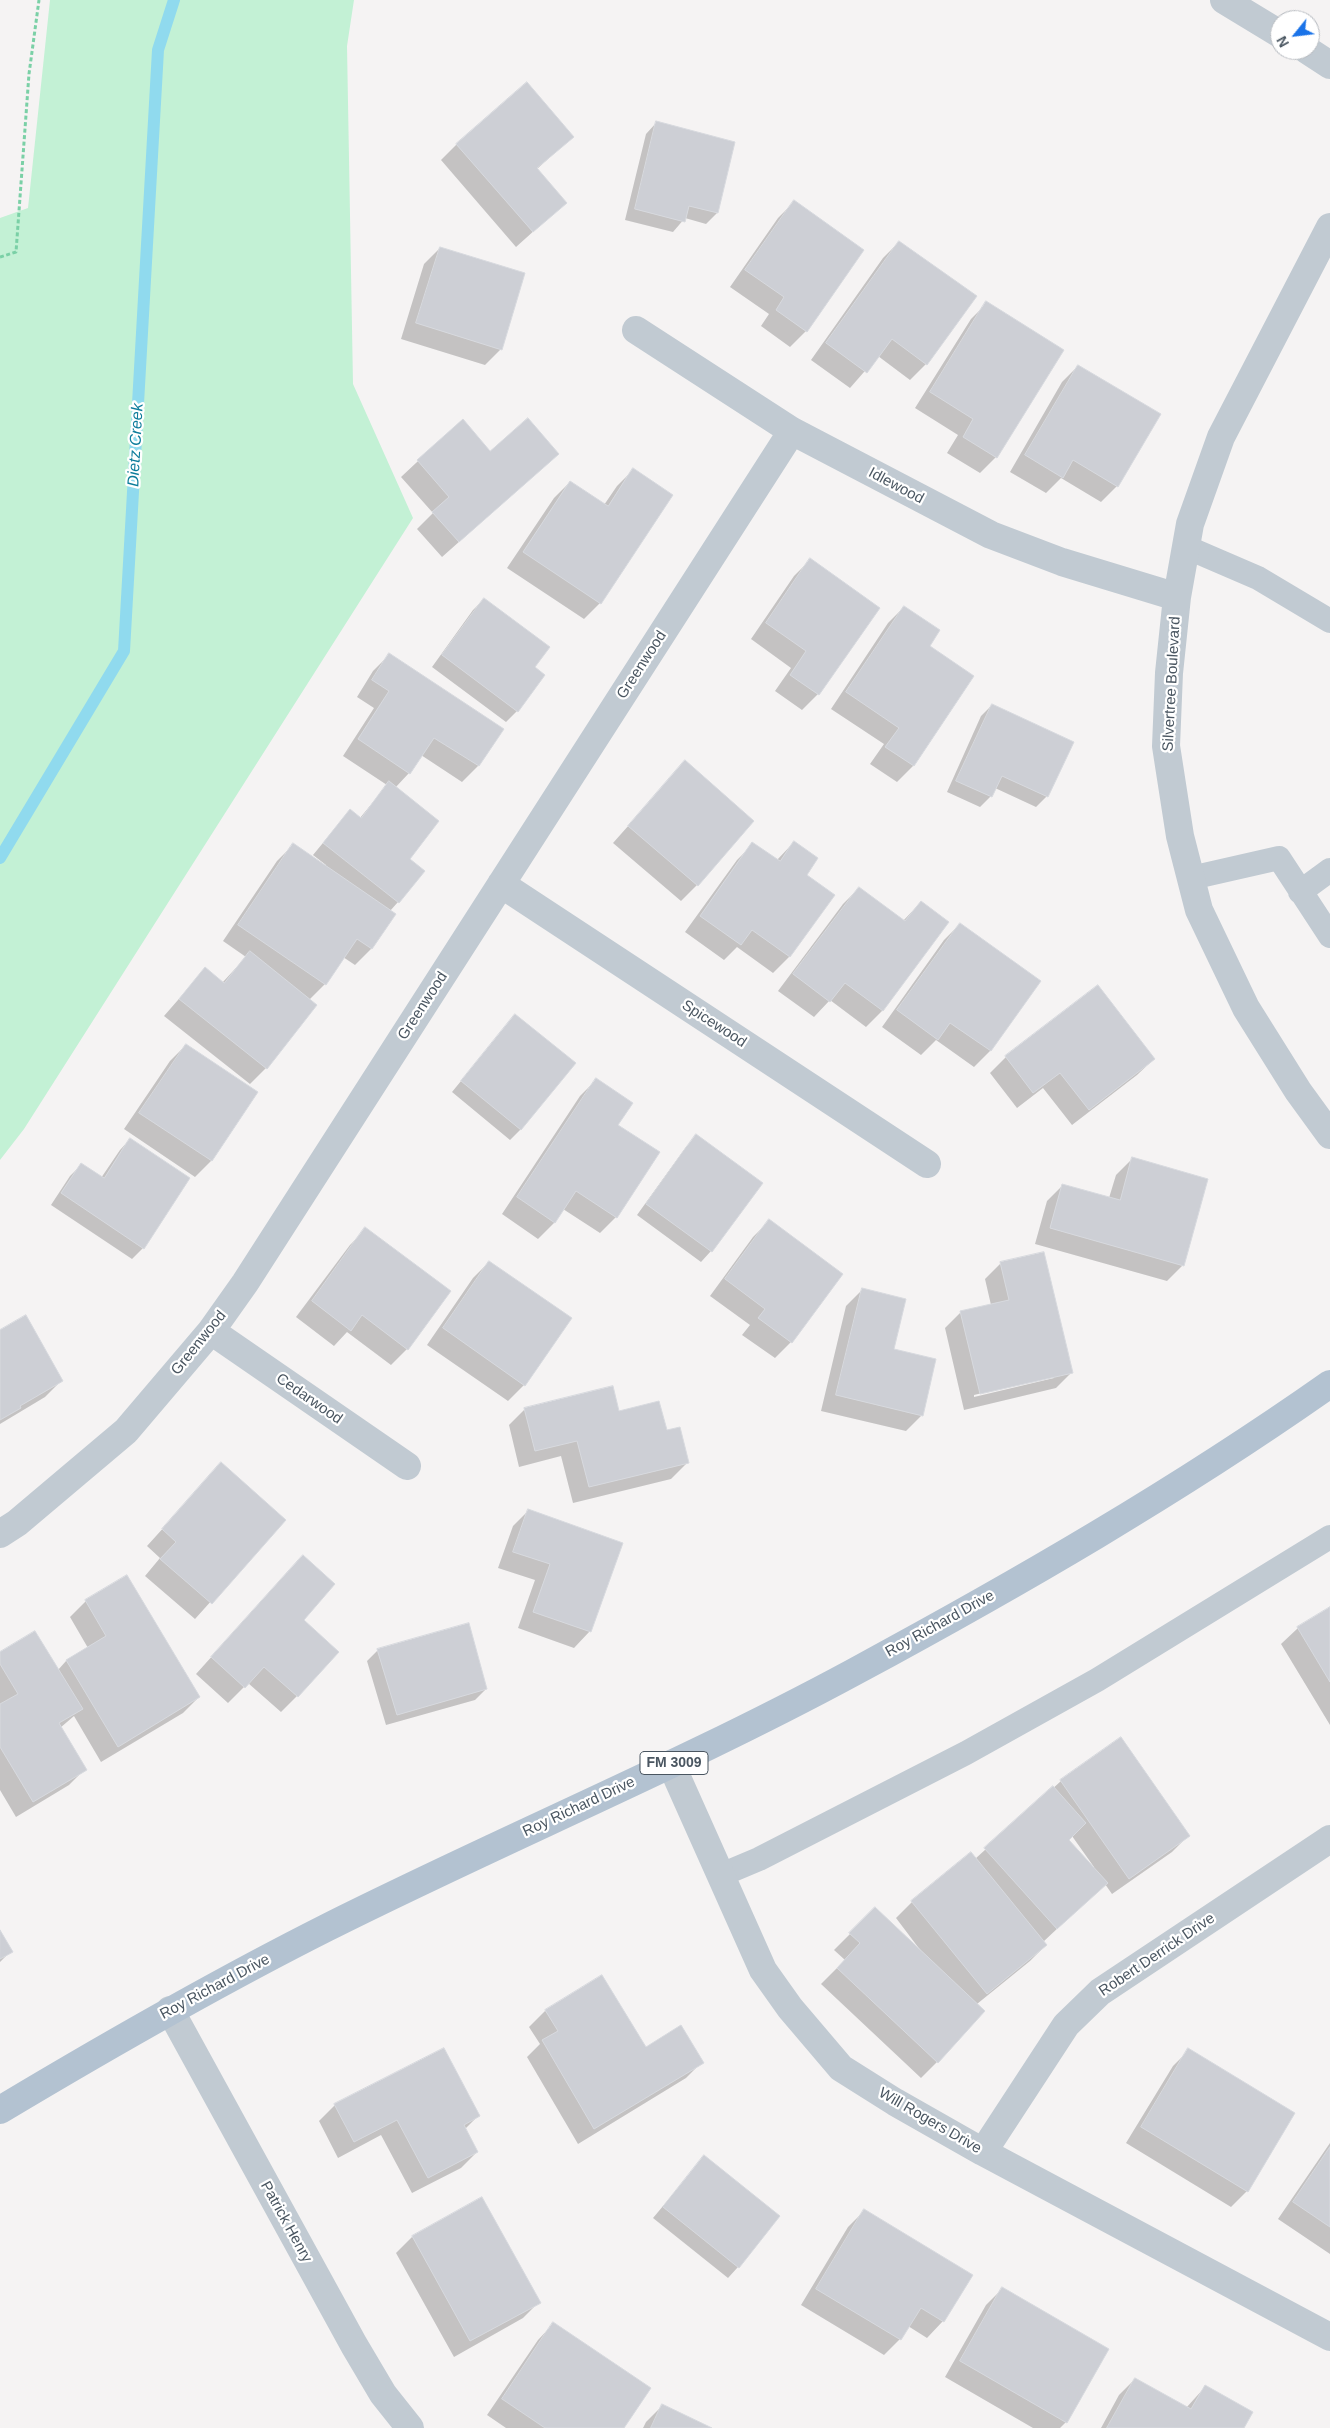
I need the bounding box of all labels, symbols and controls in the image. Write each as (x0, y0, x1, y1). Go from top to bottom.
north arrow (1270, 10, 1320, 60)
text: N (1273, 33, 1292, 50)
water label: Dietz Creek (124, 403, 148, 487)
street label: Idlewood (865, 464, 927, 508)
street label: Silvertree Boulevard (1159, 616, 1185, 752)
street label: Greenwood (613, 628, 671, 702)
street label: Greenwood (394, 969, 452, 1043)
street label: Spicewood (678, 996, 750, 1052)
street label: Greenwood (168, 1307, 230, 1379)
street label: Cedarwood (272, 1370, 346, 1428)
street label: Roy Richard Drive (882, 1587, 998, 1661)
road number: FM 3009 (640, 1752, 708, 1775)
street label: Roy Richard Drive (520, 1773, 638, 1841)
street label: Robert Derrick Drive (1096, 1910, 1218, 2000)
street label: Roy Richard Drive (157, 1950, 273, 2024)
street label: Will Rogers Drive (875, 2084, 985, 2158)
street label: Patrick Henry (256, 2178, 316, 2266)

